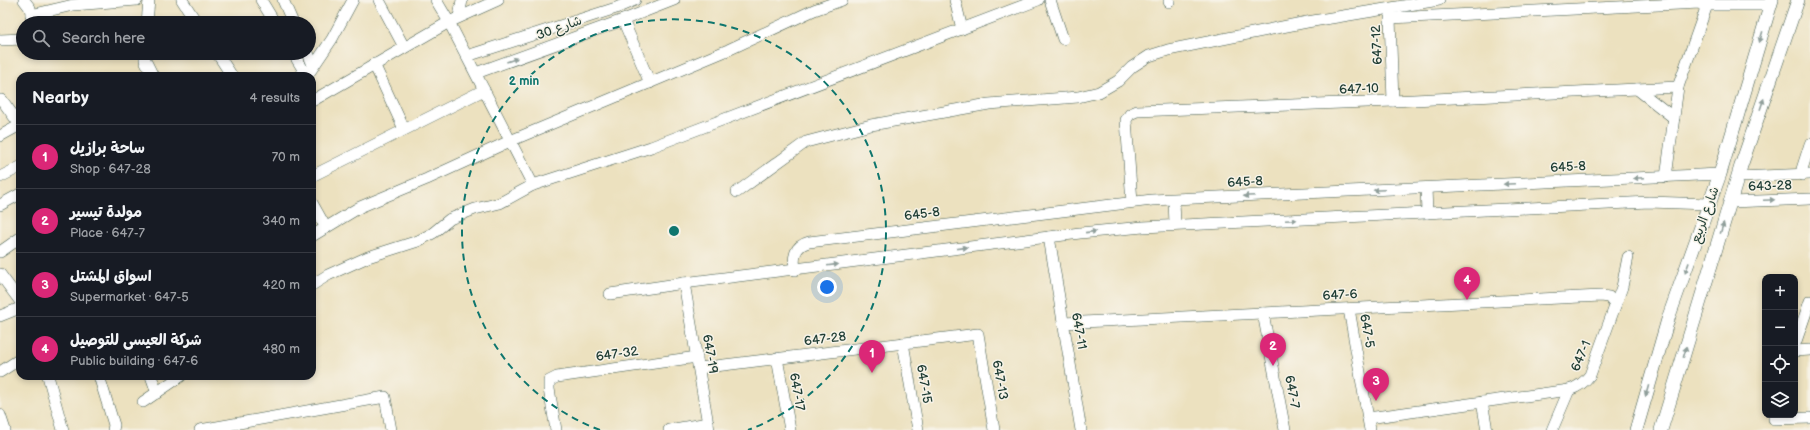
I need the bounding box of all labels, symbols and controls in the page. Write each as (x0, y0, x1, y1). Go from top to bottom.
street label: شارع 30 (534, 12, 584, 45)
search box (16, 16, 316, 60)
street label: 647-12 (1368, 24, 1386, 65)
icon: search (30, 27, 52, 49)
text: Search here (62, 29, 145, 48)
one-way arrow (1758, 32, 1764, 44)
one-way arrow (507, 57, 519, 63)
text: 2 min (509, 74, 539, 89)
street label: 647-10 (1339, 80, 1379, 98)
text: Nearby (32, 88, 89, 108)
text: 4 results (250, 90, 300, 106)
one-way arrow (1759, 98, 1765, 110)
text: ساحة برازيل (70, 139, 145, 158)
text: 1 (42, 149, 48, 165)
text: 70 m (272, 149, 300, 165)
street label: 645-8 (1550, 158, 1587, 176)
text: Shop · 647-28 (70, 161, 151, 177)
street label: 645-8 (1227, 173, 1264, 191)
one-way arrow (1632, 175, 1645, 181)
street label: 643-28 (1748, 177, 1793, 195)
one-way arrow (1502, 181, 1515, 187)
street label: شارع الربيع (1687, 185, 1724, 246)
one-way arrow (1372, 187, 1385, 193)
one-way arrow (1242, 193, 1255, 199)
one-way arrow (1763, 197, 1775, 204)
text: مولدة تيسير (70, 203, 142, 222)
street label: 645-8 (903, 204, 941, 224)
text: 2 (41, 213, 49, 229)
text: 340 m (262, 213, 300, 229)
one-way arrow (1285, 216, 1297, 223)
one-way arrow (1719, 222, 1725, 234)
centre of rings (667, 224, 681, 238)
text: Place · 647-7 (70, 225, 145, 241)
one-way arrow (1085, 229, 1097, 235)
one-way arrow (956, 245, 968, 252)
one-way arrow (827, 262, 839, 268)
one-way arrow (1683, 262, 1689, 274)
text: اسواق المشتل (70, 267, 152, 286)
pin: 4 (1454, 267, 1480, 300)
map controls (1762, 274, 1798, 418)
button: + (1762, 274, 1798, 310)
text: 3 (41, 277, 49, 293)
text: 420 m (262, 277, 300, 293)
your location (817, 277, 837, 297)
street label: 647-6 (1322, 286, 1358, 304)
text: Supermarket · 647-5 (70, 289, 189, 305)
button: − (1762, 310, 1798, 346)
street label: 647-11 (1068, 311, 1090, 351)
street label: 647-5 (1356, 313, 1378, 349)
street label: 647-28 (803, 328, 847, 350)
text: شركة العيسى للتوصيل (70, 331, 202, 350)
street label: 647-19 (699, 333, 721, 375)
pin: 2 (1260, 333, 1286, 366)
street label: 647-1 (1567, 338, 1595, 374)
pin: 1 (859, 340, 885, 373)
text: 4 (41, 341, 49, 357)
text: 480 m (263, 341, 300, 357)
street label: 647-32 (595, 343, 640, 365)
one-way arrow (1682, 346, 1688, 358)
button: locate (1762, 346, 1798, 382)
text: Public building · 647-6 (70, 353, 198, 369)
street label: 647-13 (989, 359, 1011, 401)
street label: 647-15 (913, 363, 935, 405)
pin: 3 (1363, 368, 1389, 401)
street label: 647-17 (786, 372, 808, 413)
street label: 647-7 (1281, 374, 1303, 411)
button: layers (1762, 382, 1798, 418)
one-way arrow (1644, 386, 1650, 398)

